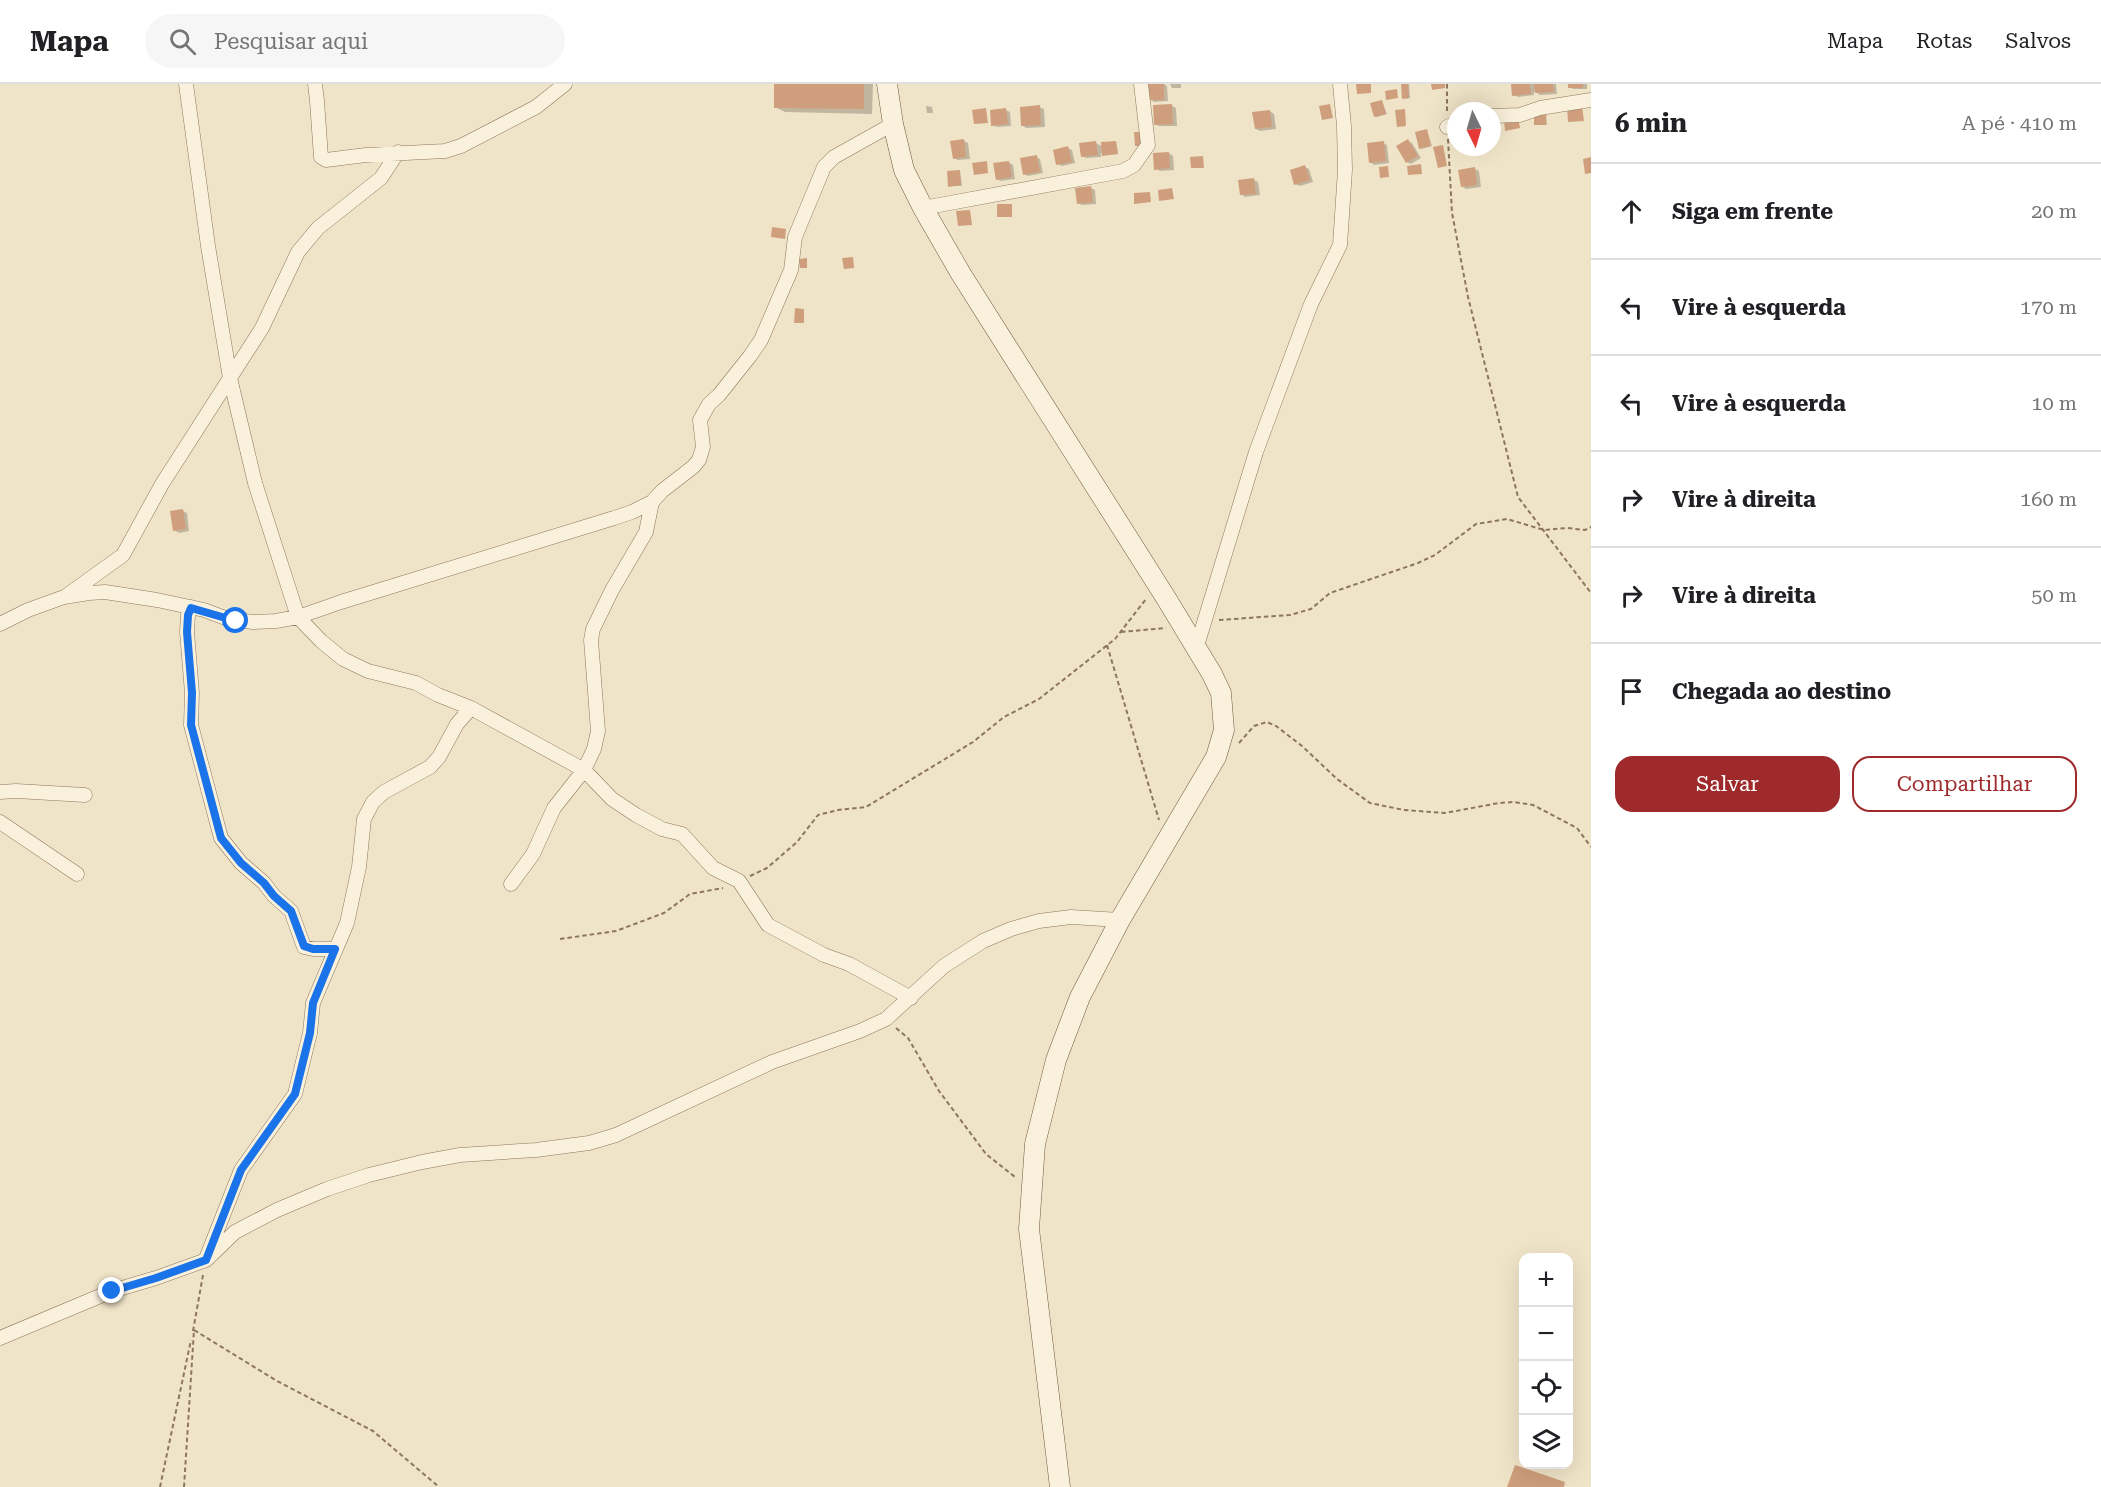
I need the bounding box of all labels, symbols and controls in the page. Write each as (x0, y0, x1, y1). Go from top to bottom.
search box (145, 14, 565, 68)
text: Mapa (30, 25, 109, 58)
icon: search (166, 25, 199, 58)
text: Pesquisar aqui (214, 29, 368, 54)
text: Mapa (1827, 29, 1883, 53)
text: Rotas (1916, 29, 1972, 53)
text: Salvos (2005, 29, 2071, 53)
north arrow (1447, 102, 1501, 156)
text: 6 min (1615, 108, 1687, 138)
text: A pé · 410 m (1962, 111, 2077, 135)
icon: ahead (1615, 195, 1648, 228)
text: Siga em frente (1672, 199, 1833, 224)
text: 20 m (2031, 199, 2077, 223)
icon: left (1615, 291, 1648, 324)
text: Vire à esquerda (1672, 295, 1846, 320)
text: 170 m (2020, 295, 2077, 319)
icon: left (1615, 387, 1648, 420)
text: Vire à esquerda (1672, 391, 1846, 416)
text: 10 m (2031, 391, 2077, 415)
icon: right (1615, 483, 1648, 516)
text: Vire à direita (1672, 487, 1816, 512)
text: 160 m (2020, 487, 2077, 511)
icon: right (1615, 579, 1648, 612)
text: Vire à direita (1672, 583, 1816, 608)
text: 50 m (2031, 583, 2077, 607)
route start (222, 607, 248, 633)
icon: arrive (1615, 675, 1648, 708)
text: Chegada ao destino (1672, 679, 1891, 704)
button: Salvar (1615, 756, 1840, 812)
button: Compartilhar (1852, 756, 2077, 812)
map controls (1519, 1253, 1573, 1469)
button: + (1519, 1253, 1573, 1307)
route end (98, 1277, 124, 1303)
button: − (1519, 1307, 1573, 1361)
button: locate (1519, 1361, 1573, 1415)
button: layers (1519, 1415, 1573, 1469)

